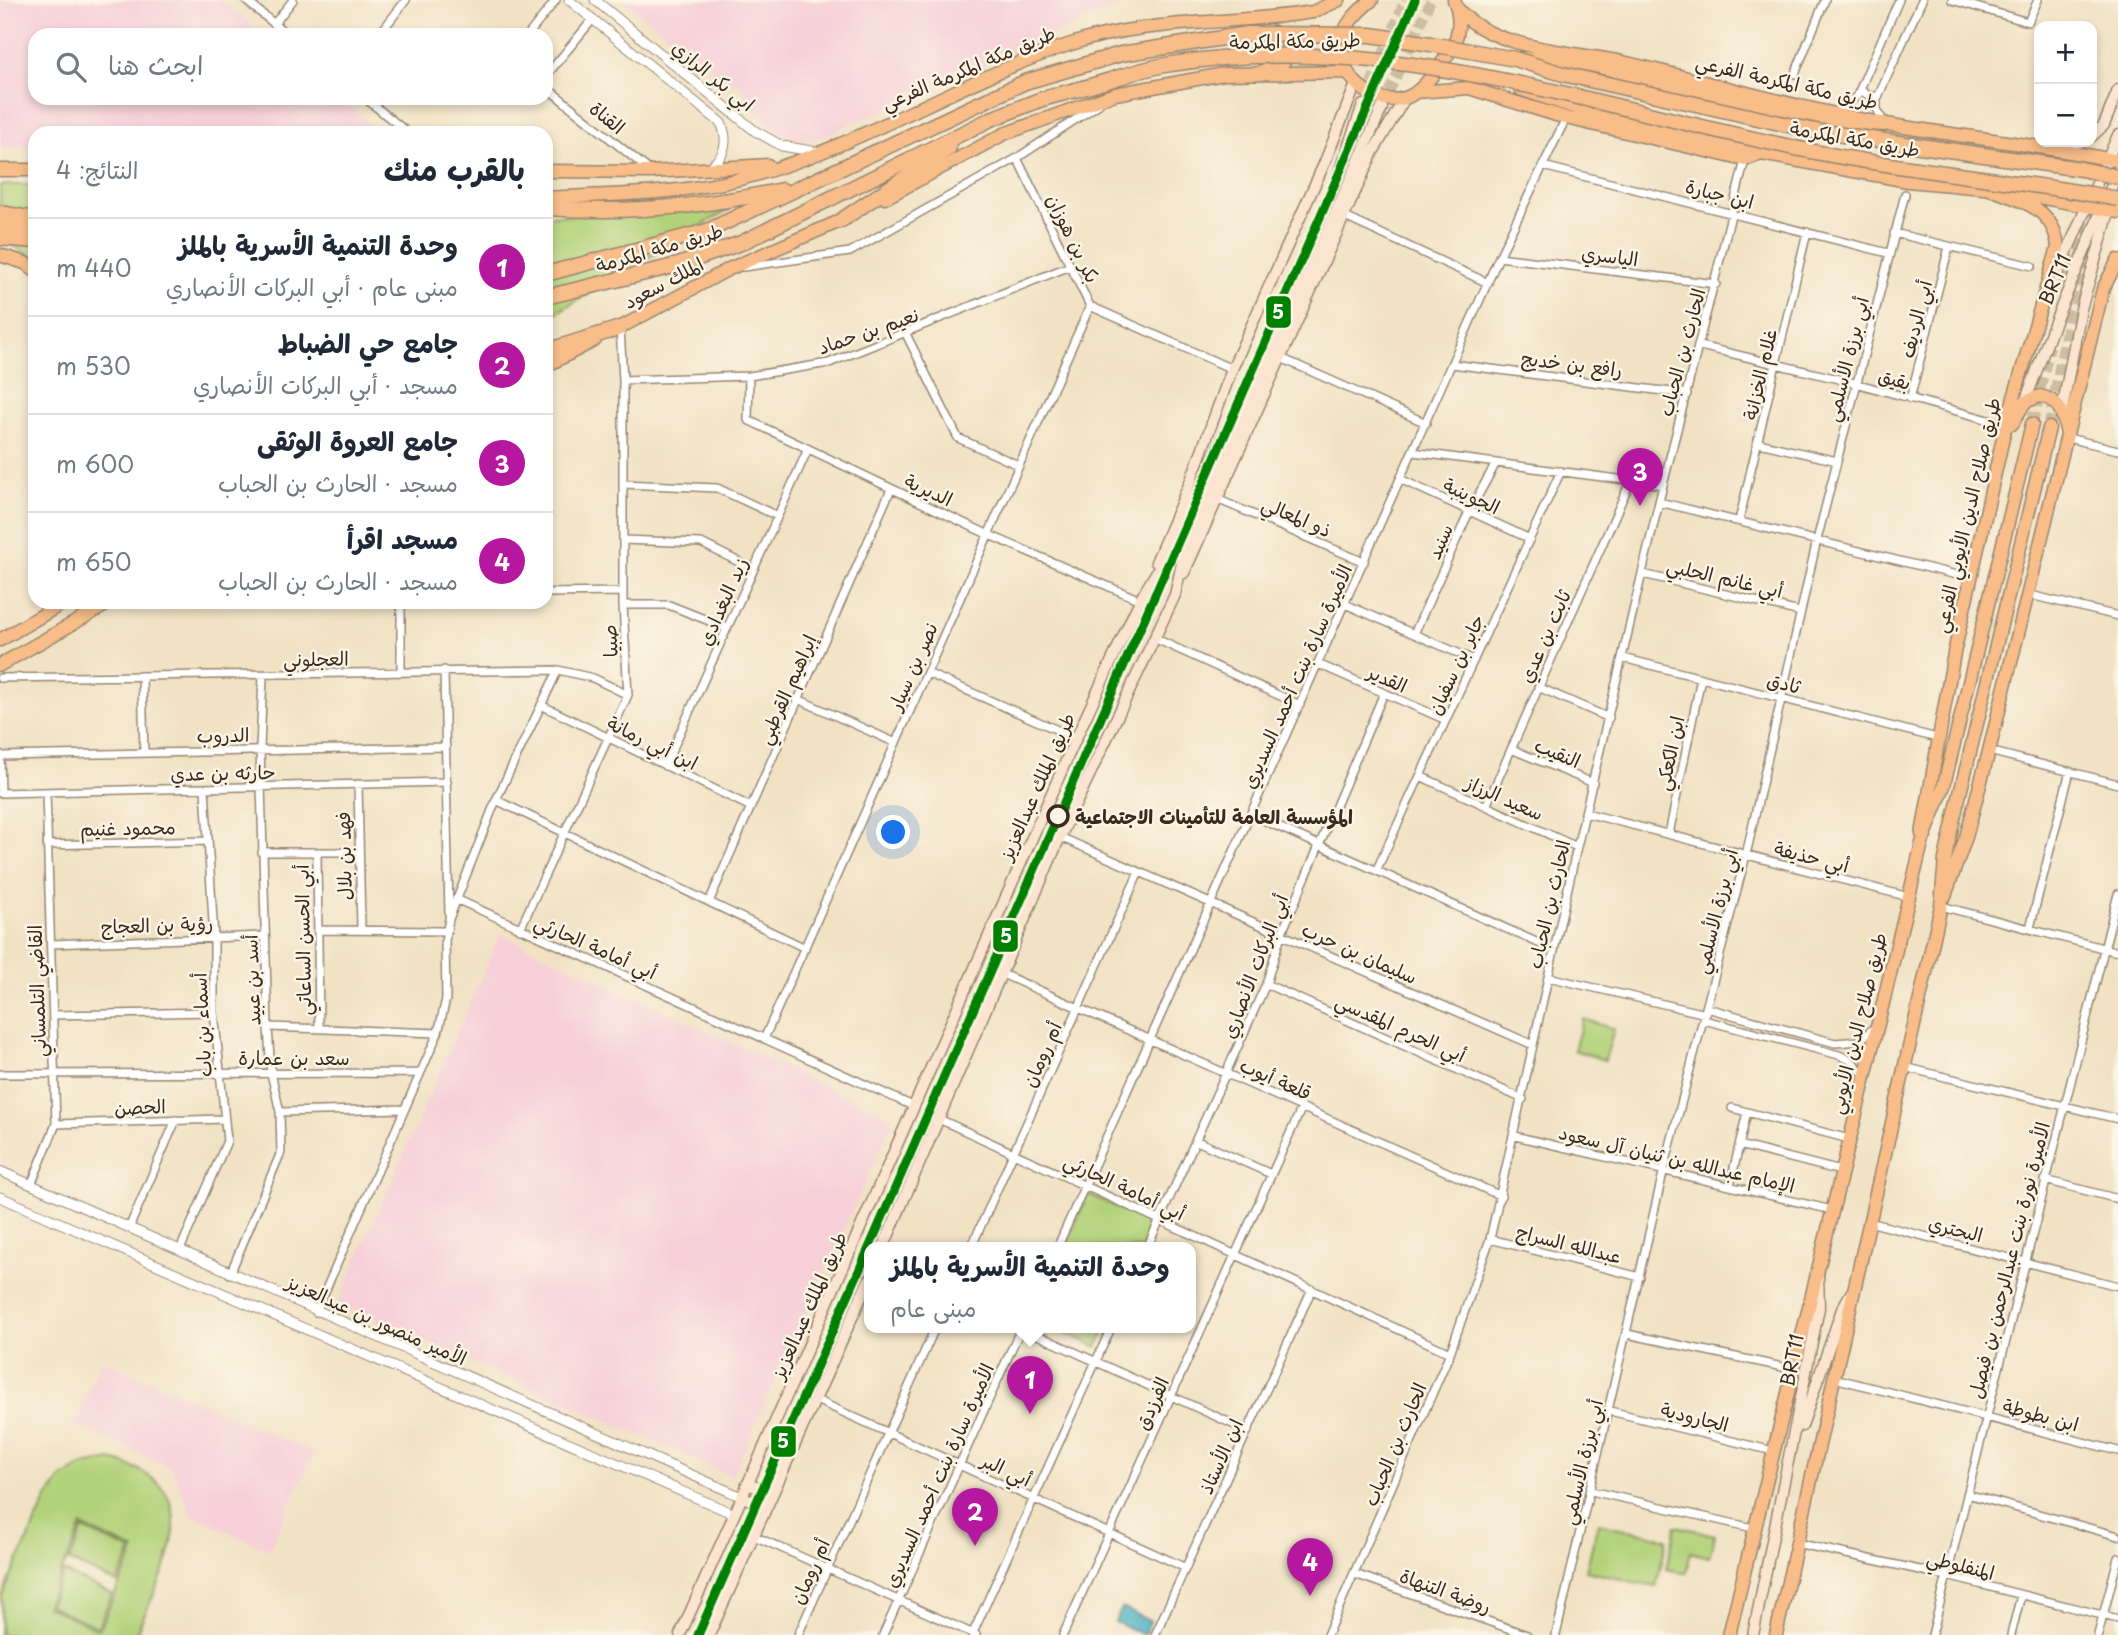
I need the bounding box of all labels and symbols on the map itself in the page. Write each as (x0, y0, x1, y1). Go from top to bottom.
street label: طريق مكة المكرمة الفرعي (877, 18, 1061, 120)
street label: طريق مكة المكرمة (1229, 25, 1361, 55)
street label: ابي بكر الرازي (664, 33, 761, 120)
street label: طريق مكة المكرمة الفرعي (1692, 46, 1881, 119)
street label: القناة (584, 94, 632, 140)
street label: طريق مكة المكرمة (1788, 113, 1922, 163)
street label: ابن جبارة (1683, 171, 1757, 215)
street label: بكر بن هوزان (1040, 189, 1108, 287)
street label: طريق مكة المكرمة (592, 215, 726, 279)
street label: الياسري (1580, 238, 1640, 274)
street label: الملك سعود (618, 249, 708, 315)
street label: BRT11 (2031, 249, 2077, 309)
street label: أبي الرديف (1892, 277, 1942, 362)
street label: الحارث بن الحباب (1650, 285, 1712, 419)
street label: أبي برزة الأسلمي (1817, 293, 1879, 425)
line badge: 5 (1265, 295, 1292, 329)
text: 5 (1272, 297, 1284, 325)
street label: نعيم بن حماد (814, 300, 923, 362)
street label: غلام الخزانة (1735, 326, 1785, 423)
street label: رافع بن خديج (1520, 343, 1624, 384)
street label: بقيق (1875, 360, 1915, 396)
street label: طريق صلاح الدين الأيوبي الفرعي (1925, 395, 2011, 636)
pin: 3 (1617, 448, 1663, 506)
street label: الديرية (900, 466, 958, 512)
street label: الجوينبة (1439, 470, 1505, 520)
street label: ذو المعالي (1256, 489, 1336, 547)
street label: سنيد (1419, 519, 1459, 563)
street label: أبي غانم الحلبي (1663, 550, 1786, 608)
street label: زيد البغدادي (690, 552, 756, 650)
street label: الأميرة سارة بنت أحمد السديري (1234, 559, 1360, 793)
street label: ثابت بن عدي (1511, 585, 1579, 688)
street label: جابر بن سفيان (1419, 609, 1491, 719)
street label: نصر بن سيار (879, 618, 944, 716)
street label: صبيا (594, 624, 624, 658)
street label: إبراهيم القرطبي (749, 629, 826, 750)
street label: العجلوني (283, 643, 349, 677)
street label: القدير (1362, 656, 1412, 699)
street label: ثادق (1764, 664, 1804, 700)
street label: ابن أبي رمانة (601, 708, 703, 780)
street label: طريق الملك عبدالعزيز (990, 708, 1081, 866)
street label: ابن الكعكي (1647, 713, 1694, 794)
street label: الدروب (196, 720, 250, 748)
street label: النقيب (1531, 730, 1585, 774)
street label: حارثه بن عدي (170, 757, 276, 789)
street label: سعيد الرزاز (1460, 767, 1548, 827)
place label: المؤسسة العامة للتأمينات الاجتماعية (1075, 802, 1353, 830)
marker: المؤسسة العامة للتأمينات الاجتماعية (1047, 805, 1069, 827)
street label: فهد بن بلال (328, 811, 358, 901)
street label: محمود غنيم (80, 812, 176, 844)
your location (876, 815, 910, 849)
street label: أبي حذيفة (1771, 833, 1853, 883)
street label: الحارث بن الحباب (1520, 837, 1576, 971)
street label: أبي برزة الأسلمي (1686, 845, 1748, 977)
street label: أبي الحسن الساعاتي (287, 864, 321, 1016)
street label: أبي البركات الأنصاري (1214, 890, 1298, 1044)
street label: أبي أمامة الحارثي (529, 907, 662, 989)
street label: رؤية بن العجاج (100, 908, 214, 940)
street label: سليمان بن حرب (1298, 914, 1422, 990)
line badge: 5 (992, 919, 1019, 953)
text: 5 (1000, 921, 1012, 949)
street label: القاضي التلمساني (20, 924, 56, 1058)
street label: طريق صلاح الدين الأيوبي (1821, 929, 1897, 1118)
street label: أسد بن عبيد (235, 934, 267, 1026)
street label: أسماء بن باب (184, 972, 218, 1078)
street label: أبي الحرم المقدسي (1330, 986, 1471, 1072)
street label: أم رومان (1014, 1017, 1070, 1092)
street label: سعد بن عمارة (238, 1043, 350, 1071)
street label: قلعة أيوب (1236, 1050, 1316, 1106)
street label: الحصن (114, 1091, 166, 1121)
street label: الإمام عبدالله بن ثنيان آل سعود (1556, 1117, 1798, 1201)
street label: الأميرة نورة بنت عبدالرحمن بن فيصل (1960, 1119, 2056, 1401)
street label: أبي أمامة الحارثي (1058, 1146, 1191, 1230)
street label: البحتري (1925, 1208, 1986, 1250)
street label: عبدالله السراج (1513, 1216, 1625, 1270)
street label: طريق الملك عبدالعزيز (762, 1227, 853, 1385)
street label: الأمير منصور بن عبدالعزيز (280, 1266, 472, 1371)
street label: BRT11 (1772, 1331, 1810, 1389)
pin: 1 (1007, 1356, 1053, 1414)
street label: الأميرة سارة بنت أحمد السديري (876, 1358, 1002, 1592)
street label: الفرزدق (1127, 1372, 1175, 1434)
street label: الحارث بن الحباب (1355, 1378, 1433, 1510)
street label: ابن بطوطة (2000, 1390, 2082, 1438)
street label: الجارودية (1658, 1394, 1732, 1438)
street label: أبي برزة الأسلمي (1553, 1396, 1613, 1528)
street label: ابن الأستاذ (1191, 1414, 1249, 1498)
line badge: 5 (770, 1425, 797, 1458)
text: 5 (777, 1426, 789, 1454)
street label: أبي البر (974, 1444, 1037, 1496)
pin: 2 (952, 1488, 998, 1546)
street label: أم رومان (782, 1534, 838, 1609)
pin: 4 (1287, 1538, 1333, 1596)
street label: المنفلوطي (1923, 1542, 1998, 1590)
street label: روضة التنهاة (1396, 1560, 1496, 1620)

